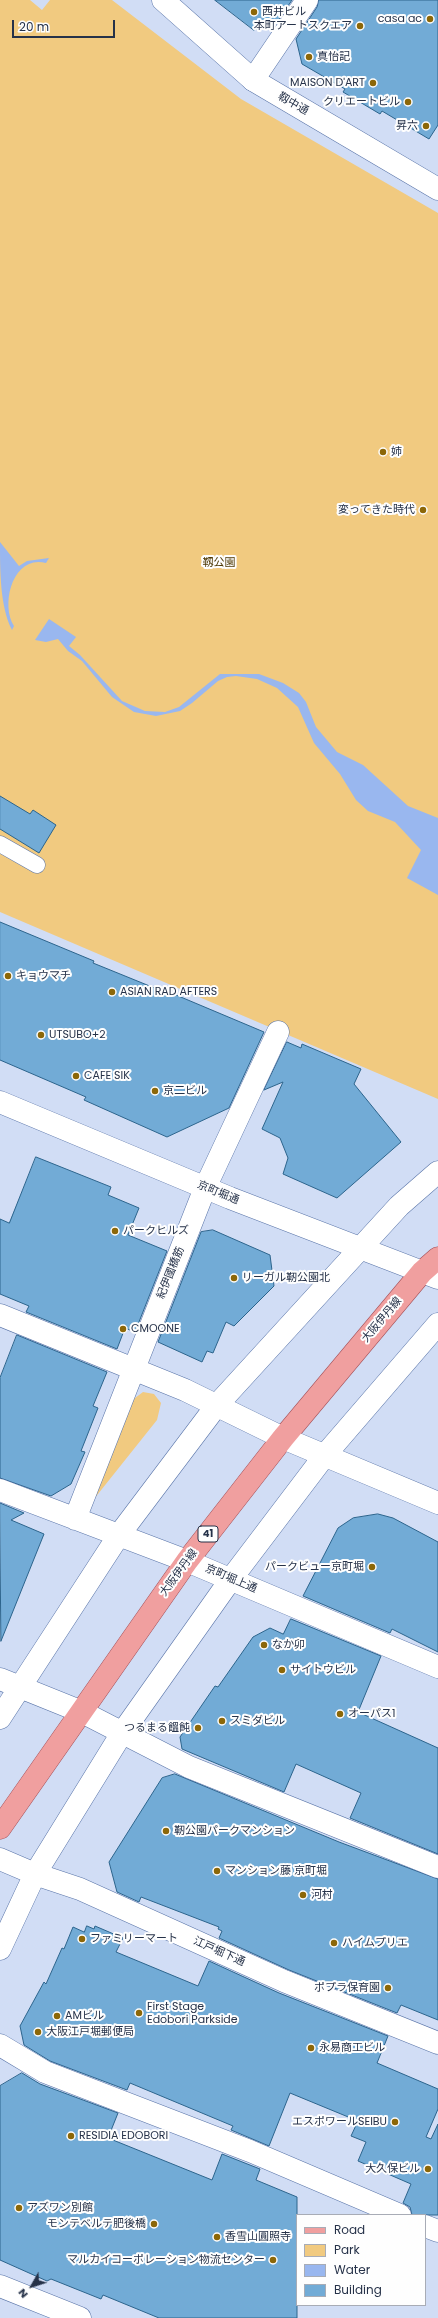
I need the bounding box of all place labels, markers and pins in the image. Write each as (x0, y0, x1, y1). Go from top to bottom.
place label: 西井ビル (262, 5, 306, 19)
marker: 西井ビル (249, 7, 259, 17)
place label: casa ac (378, 12, 422, 26)
marker: casa ac (425, 14, 435, 24)
place label: 本町アートスクエア (254, 19, 352, 33)
marker: 本町アートスクエア (355, 21, 365, 31)
place label: 真怡記 (317, 50, 350, 64)
marker: 真怡記 (304, 52, 314, 62)
place label: MAISON D'ART (290, 76, 365, 90)
marker: MAISON D'ART (368, 78, 378, 88)
place label: クリエートビル (323, 95, 400, 109)
marker: クリエートビル (403, 97, 413, 107)
place label: 昇六 (396, 119, 418, 133)
marker: 昇六 (421, 121, 431, 131)
place label: 姉 (391, 445, 402, 459)
marker: 姉 (378, 447, 388, 457)
place label: 変ってきた時代 (338, 503, 415, 517)
marker: 変ってきた時代 (418, 505, 428, 515)
place label: キョウマチ (16, 969, 71, 983)
marker: キョウマチ (3, 971, 13, 981)
place label: ASIAN RAD AFTERS (120, 985, 217, 999)
marker: ASIAN RAD AFTERS (107, 987, 117, 997)
place label: UTSUBO+2 (49, 1028, 105, 1042)
marker: UTSUBO+2 (36, 1030, 46, 1040)
place label: CAFE SIK (84, 1069, 130, 1083)
marker: CAFE SIK (71, 1071, 81, 1081)
place label: 京二ビル (163, 1084, 207, 1098)
marker: 京二ビル (150, 1086, 160, 1096)
place label: パークヒルズ (123, 1224, 189, 1238)
marker: パークヒルズ (110, 1226, 120, 1236)
place label: リーガル靭公園北 (242, 1271, 330, 1285)
marker: リーガル靭公園北 (229, 1273, 239, 1283)
place label: CMOONE (131, 1322, 180, 1336)
marker: CMOONE (118, 1324, 128, 1334)
place label: パークビュー京町堀 (265, 1560, 364, 1574)
marker: パークビュー京町堀 (367, 1562, 377, 1572)
place label: なか卯 (272, 1638, 305, 1652)
marker: なか卯 (259, 1640, 269, 1650)
place label: サイトウビル (290, 1663, 356, 1677)
marker: サイトウビル (277, 1665, 287, 1675)
place label: オーパス1 (348, 1707, 396, 1721)
marker: オーパス1 (335, 1709, 345, 1719)
place label: スミダビル (230, 1714, 285, 1728)
marker: スミダビル (217, 1716, 227, 1726)
place label: つるまる饂飩 (124, 1721, 190, 1735)
marker: つるまる饂飩 (193, 1723, 203, 1733)
place label: 靭公園パークマンション (174, 1824, 295, 1838)
marker: 靭公園パークマンション (161, 1826, 171, 1836)
place label: マンション藤 京町堀 (225, 1864, 327, 1878)
marker: マンション藤 京町堀 (212, 1866, 222, 1876)
place label: 河村 (311, 1888, 333, 1902)
marker: 河村 (298, 1890, 308, 1900)
place label: ファミリーマート (90, 1932, 178, 1946)
marker: ファミリーマート (77, 1934, 87, 1944)
place label: ハイムプリエ (342, 1936, 408, 1950)
marker: ハイムプリエ (329, 1938, 339, 1948)
place label: ポプラ保育園 (314, 1981, 380, 1995)
marker: ポプラ保育園 (383, 1983, 393, 1993)
place label: First Stage Edobori Parkside (147, 2000, 238, 2026)
marker: First Stage Edobori Parkside (134, 2008, 144, 2018)
place label: AMビル (65, 2009, 104, 2023)
marker: AMビル (52, 2011, 62, 2021)
place label: 大阪江戸堀郵便局 (46, 2025, 134, 2039)
marker: 大阪江戸堀郵便局 (33, 2027, 43, 2037)
place label: 永易商工ビル (319, 2041, 385, 2055)
marker: 永易商工ビル (306, 2043, 316, 2053)
place label: エスポワールSEIBU (292, 2115, 387, 2129)
marker: エスポワールSEIBU (390, 2117, 400, 2127)
place label: RESIDIA EDOBORI (79, 2129, 168, 2143)
marker: RESIDIA EDOBORI (66, 2131, 76, 2141)
place label: 大久保ビル (365, 2162, 420, 2176)
marker: 大久保ビル (423, 2164, 433, 2174)
place label: アズワン別館 (27, 2201, 93, 2215)
marker: アズワン別館 (14, 2203, 24, 2213)
place label: モンテベルテ肥後橋 (47, 2217, 146, 2231)
marker: モンテベルテ肥後橋 (149, 2219, 159, 2229)
place label: 香雪山圓照寺 (225, 2230, 291, 2244)
marker: 香雪山圓照寺 (212, 2232, 222, 2242)
place label: マルカイコーポレーション物流センター (67, 2253, 265, 2267)
marker: マルカイコーポレーション物流センター (268, 2255, 278, 2265)

